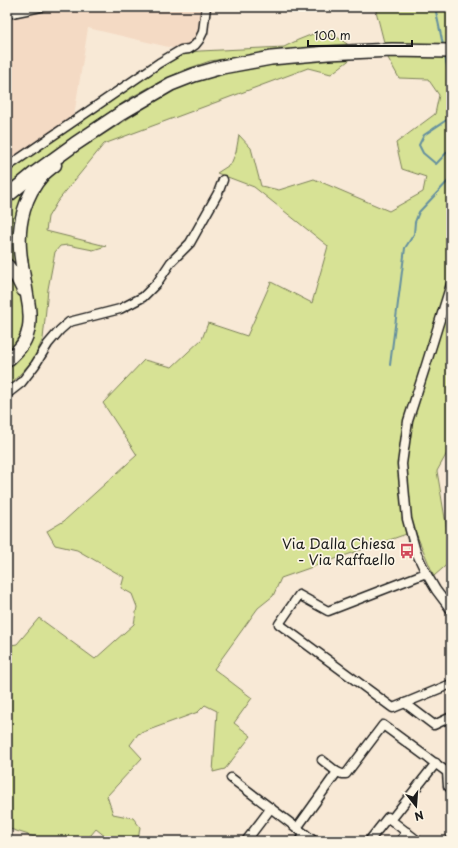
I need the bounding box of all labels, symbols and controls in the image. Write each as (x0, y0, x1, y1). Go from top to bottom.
scale bar (308, 22, 412, 48)
text: 100 m (314, 26, 351, 44)
place label: Via Dalla Chiesa - Via Raffaello (282, 533, 395, 570)
bus stop icon: Via Dalla Chiesa - Via Raffaello (398, 542, 416, 560)
north arrow (396, 786, 436, 826)
text: N (412, 807, 426, 826)

